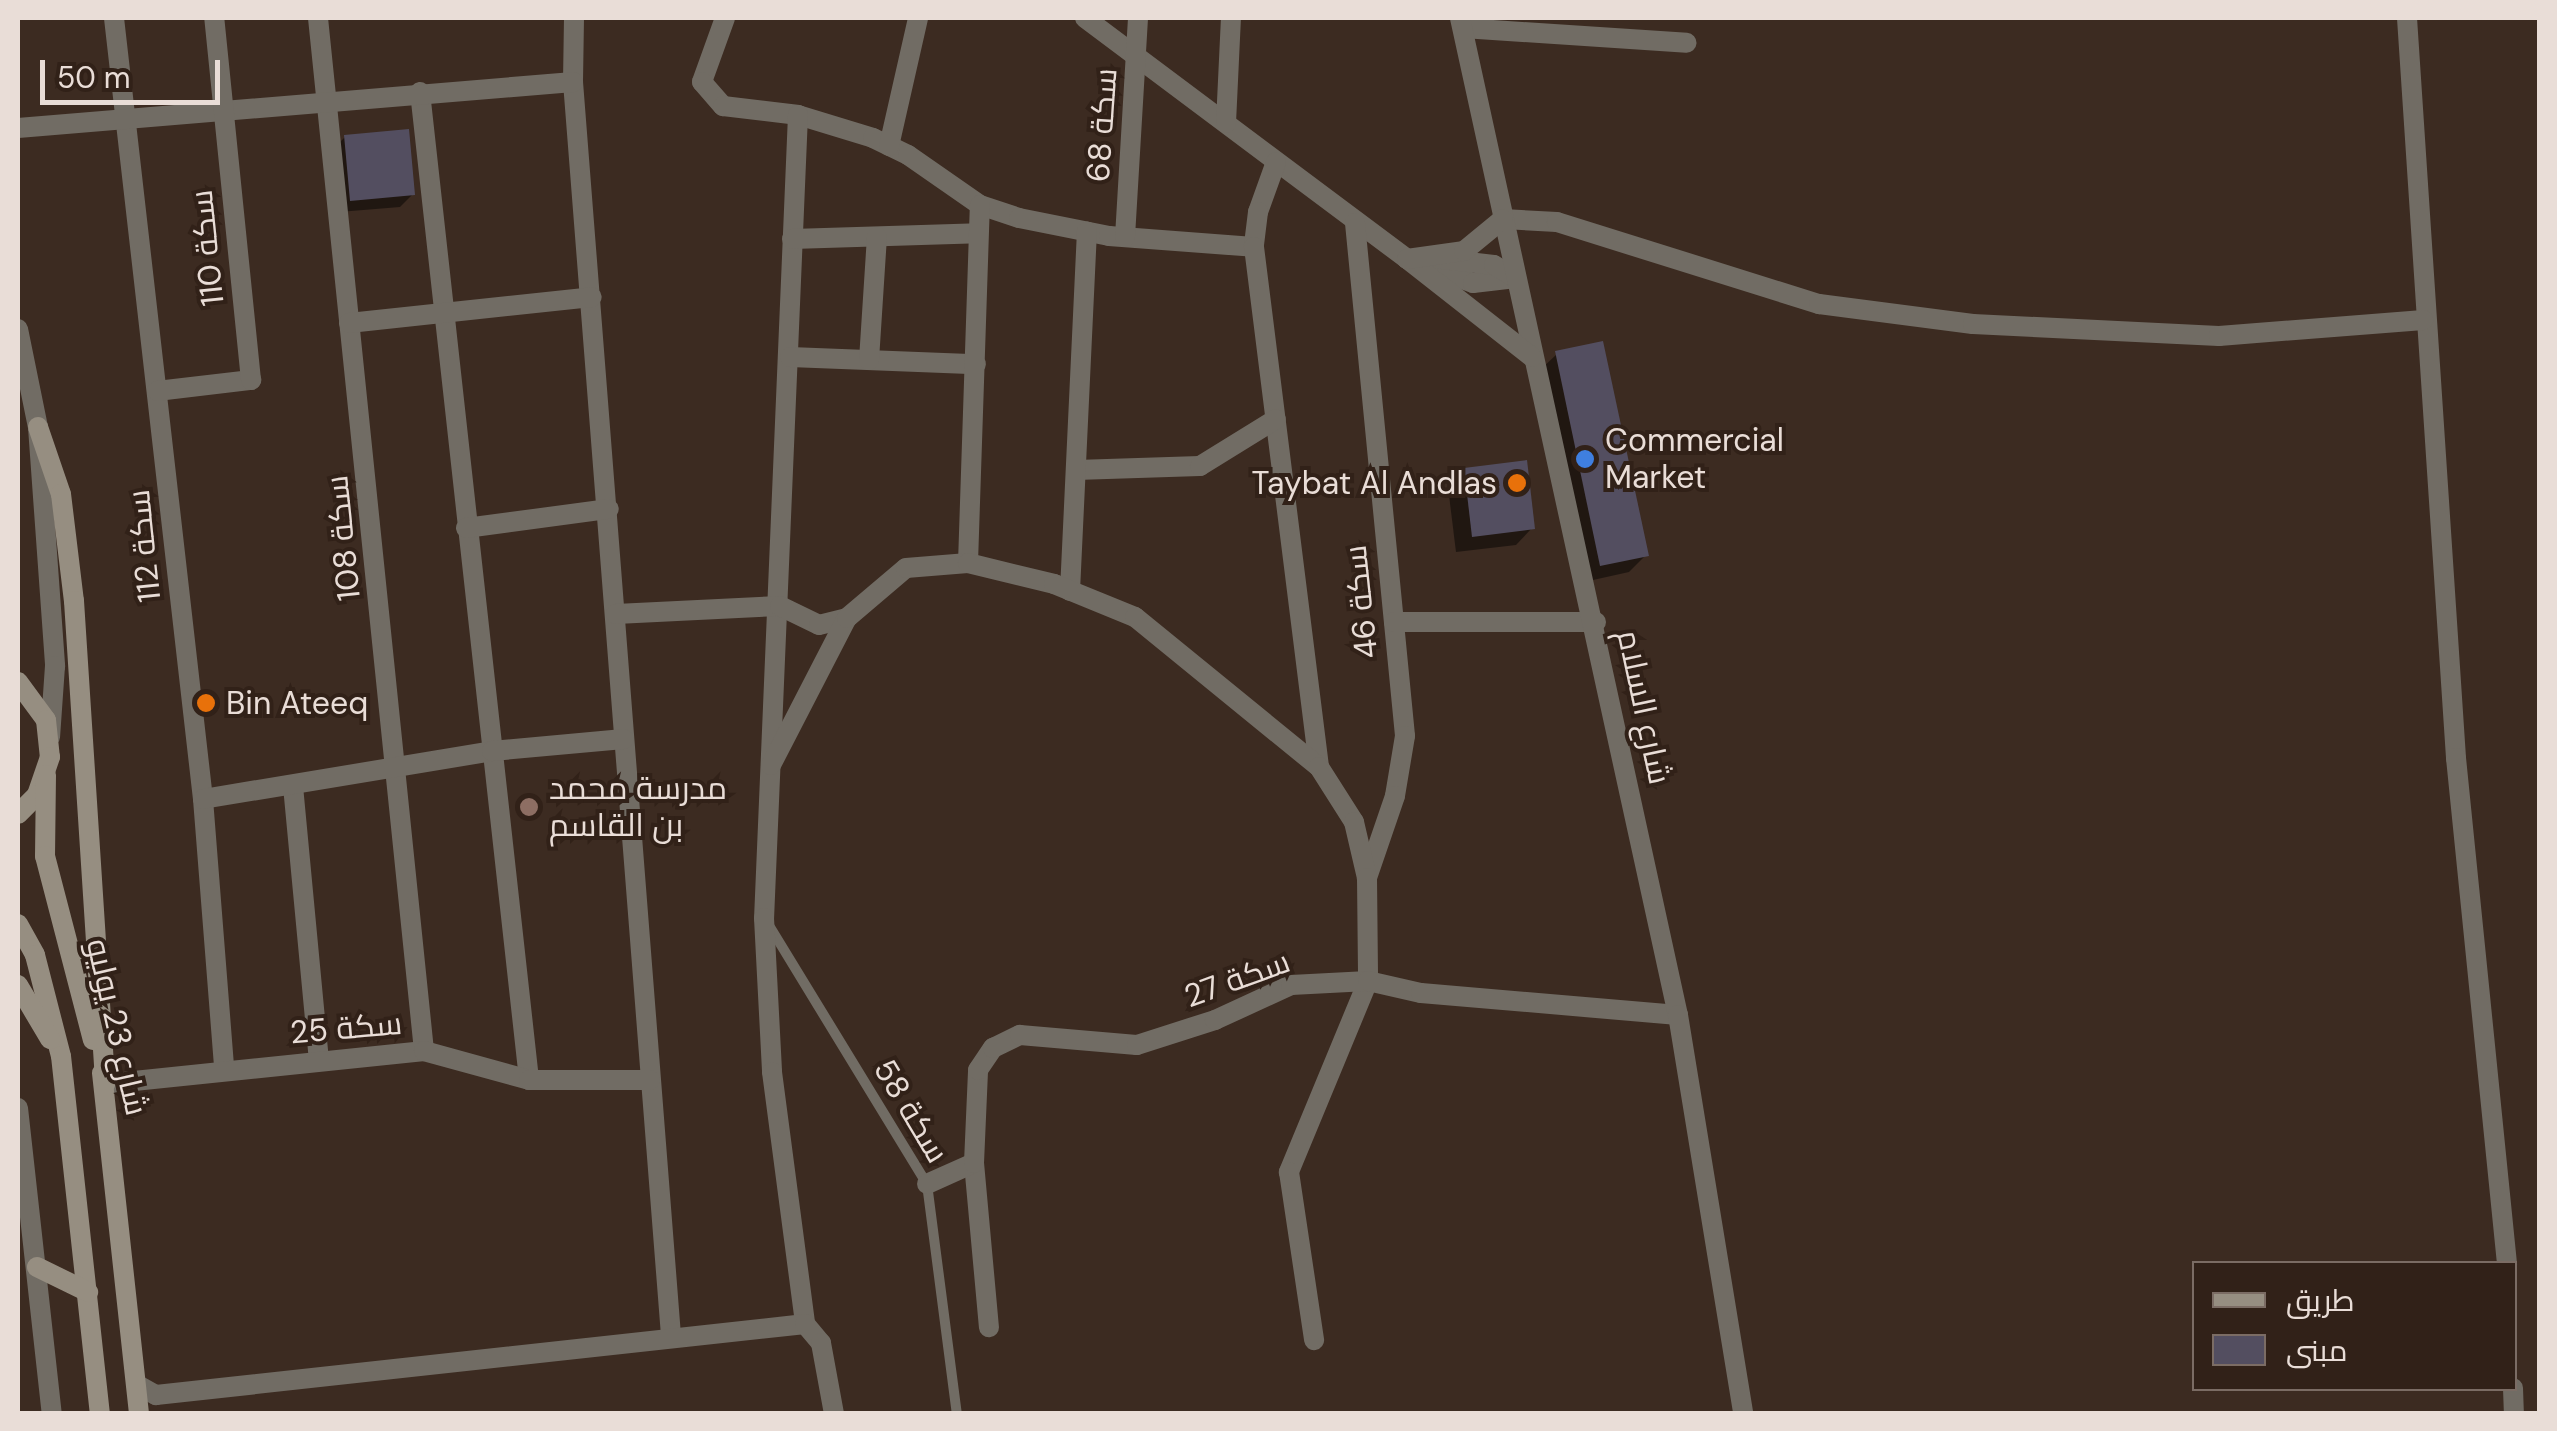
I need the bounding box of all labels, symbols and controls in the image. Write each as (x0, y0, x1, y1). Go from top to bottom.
scale bar (45, 40, 225, 102)
text: 50 m (57, 58, 131, 97)
street label: سكة 68 (1079, 67, 1125, 183)
street label: سكة 110 (182, 188, 232, 308)
place label: Commercial Market (1605, 422, 1784, 497)
marker: Commercial Market (1574, 448, 1596, 470)
place label: Taybat Al Andlas (1251, 464, 1497, 502)
marker: Taybat Al Andlas (1506, 472, 1528, 494)
street label: سكة 108 (317, 473, 369, 603)
street label: سكة 112 (119, 488, 169, 604)
street label: سكة 46 (1336, 543, 1386, 661)
street label: شارع السلام (1609, 626, 1679, 788)
place label: Bin Ateeq (226, 684, 368, 722)
marker: Bin Ateeq (195, 692, 217, 714)
place label: مدرسة محمد بن القاسم (549, 770, 727, 845)
marker: مدرسة محمد بن القاسم (518, 796, 540, 818)
street label: شارع 23 يوليو (78, 935, 156, 1119)
street label: سكة 27 (1179, 942, 1295, 1016)
street label: سكة 25 (288, 1004, 404, 1052)
street label: سكة 58 (865, 1052, 957, 1170)
legend (2192, 1261, 2517, 1391)
text: طريق (2286, 1281, 2355, 1320)
text: مبنى (2286, 1331, 2347, 1370)

